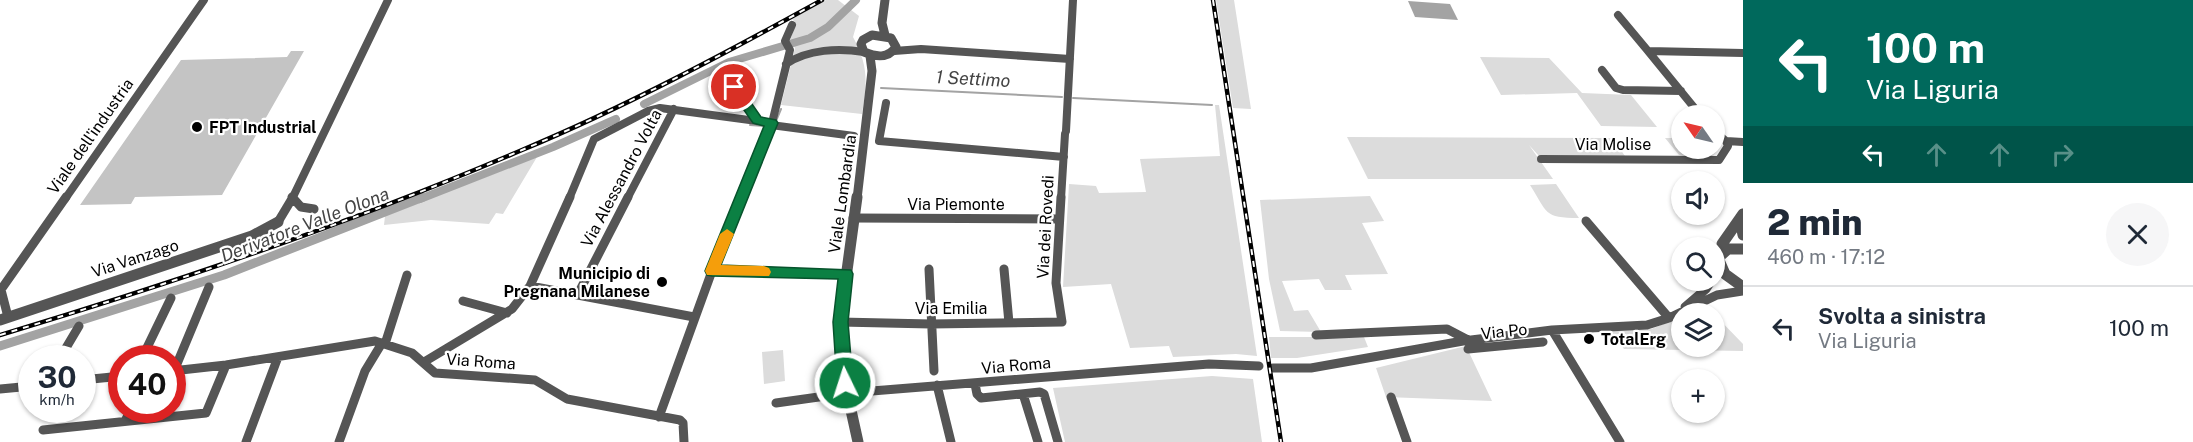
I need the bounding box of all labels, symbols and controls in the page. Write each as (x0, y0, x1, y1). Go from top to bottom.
text: 100 m (1866, 23, 1985, 72)
icon: left (1767, 24, 1845, 102)
pin (708, 61, 759, 112)
water label: 1 Settimo (935, 66, 1011, 91)
icon: arrive (717, 70, 750, 103)
text: Via Liguria (1866, 73, 1999, 105)
street label: Viale dell'industria (43, 75, 137, 198)
north arrow (1671, 105, 1725, 159)
map controls (1671, 105, 1725, 423)
street label: Via Alessandro Volta (577, 106, 666, 250)
place label: FPT Industrial (209, 118, 317, 137)
marker: FPT Industrial (190, 120, 204, 134)
street label: Viale Lombardia (825, 134, 860, 255)
street label: Via Molise (1575, 135, 1651, 154)
icon: left (1857, 138, 1890, 171)
icon: ahead (1920, 138, 1953, 171)
icon: ahead (1983, 138, 2016, 171)
icon: right (2046, 138, 2079, 171)
button: sound (1671, 171, 1725, 225)
street label: Via dei Rovedi (1033, 175, 1058, 279)
water label: Derivatore Valle Olona (218, 183, 392, 266)
street label: Via Piemonte (907, 195, 1005, 214)
text: 2 min (1767, 201, 1863, 243)
button: close (2106, 203, 2169, 266)
street label: Via Vanzago (89, 235, 181, 282)
button: search (1671, 237, 1725, 291)
text: 460 m · 17:12 (1767, 245, 1885, 269)
place label: Municipio di Pregnana Milanese (504, 264, 650, 301)
marker: Municipio di Pregnana Milanese (655, 275, 669, 289)
street label: Via Emilia (915, 299, 987, 318)
button: layers (1671, 303, 1725, 357)
text: Svolta a sinistra (1818, 303, 1986, 329)
icon: left (1767, 312, 1800, 345)
text: 100 m (2109, 315, 2169, 341)
street label: Via Po (1480, 320, 1528, 343)
text: Via Liguria (1818, 329, 1917, 353)
place label: TotalErg (1601, 330, 1666, 349)
marker: TotalErg (1582, 332, 1596, 346)
speed limit sign: 40 (108, 345, 186, 423)
street label: Via Roma (446, 350, 516, 373)
position arrow (813, 351, 877, 415)
street label: Via Roma (980, 353, 1052, 378)
text: 30 (37, 359, 77, 395)
button: + (1671, 369, 1725, 423)
text: km/h (39, 391, 75, 408)

